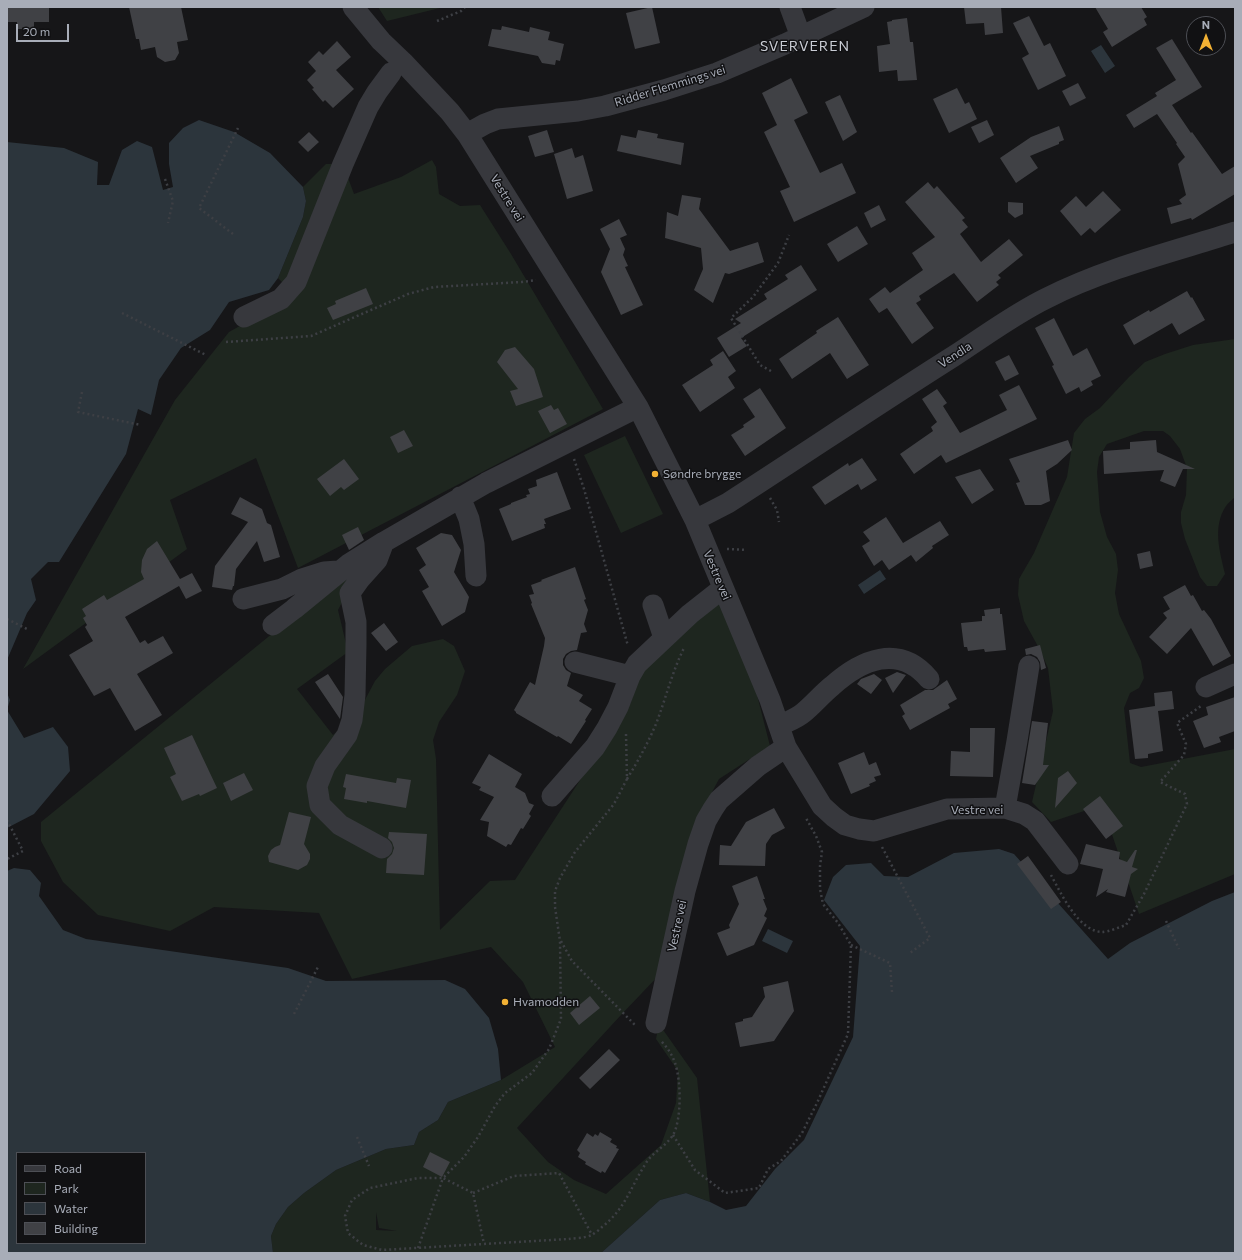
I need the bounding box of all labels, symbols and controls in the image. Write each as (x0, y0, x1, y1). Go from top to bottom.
scale bar (18, 16, 71, 42)
north arrow (1186, 16, 1226, 56)
text: N (1202, 18, 1210, 31)
text: 20 m (23, 24, 50, 38)
district label: SVERVEREN (760, 38, 850, 54)
street label: Ridder Flemmings vei (613, 62, 727, 110)
street label: Vestre vei (487, 172, 527, 224)
street label: Vendla (936, 339, 974, 371)
place label: Søndre brygge (663, 467, 741, 481)
marker: Søndre brygge (650, 469, 660, 479)
street label: Vestre vei (700, 548, 734, 602)
street label: Vestre vei (951, 803, 1003, 817)
street label: Vestre vei (664, 899, 690, 953)
place label: Hvamodden (513, 995, 579, 1009)
marker: Hvamodden (500, 997, 510, 1007)
legend (16, 1152, 146, 1244)
text: Road (54, 1161, 82, 1175)
text: Park (54, 1181, 79, 1195)
text: Water (54, 1201, 88, 1215)
text: Building (54, 1221, 98, 1235)

